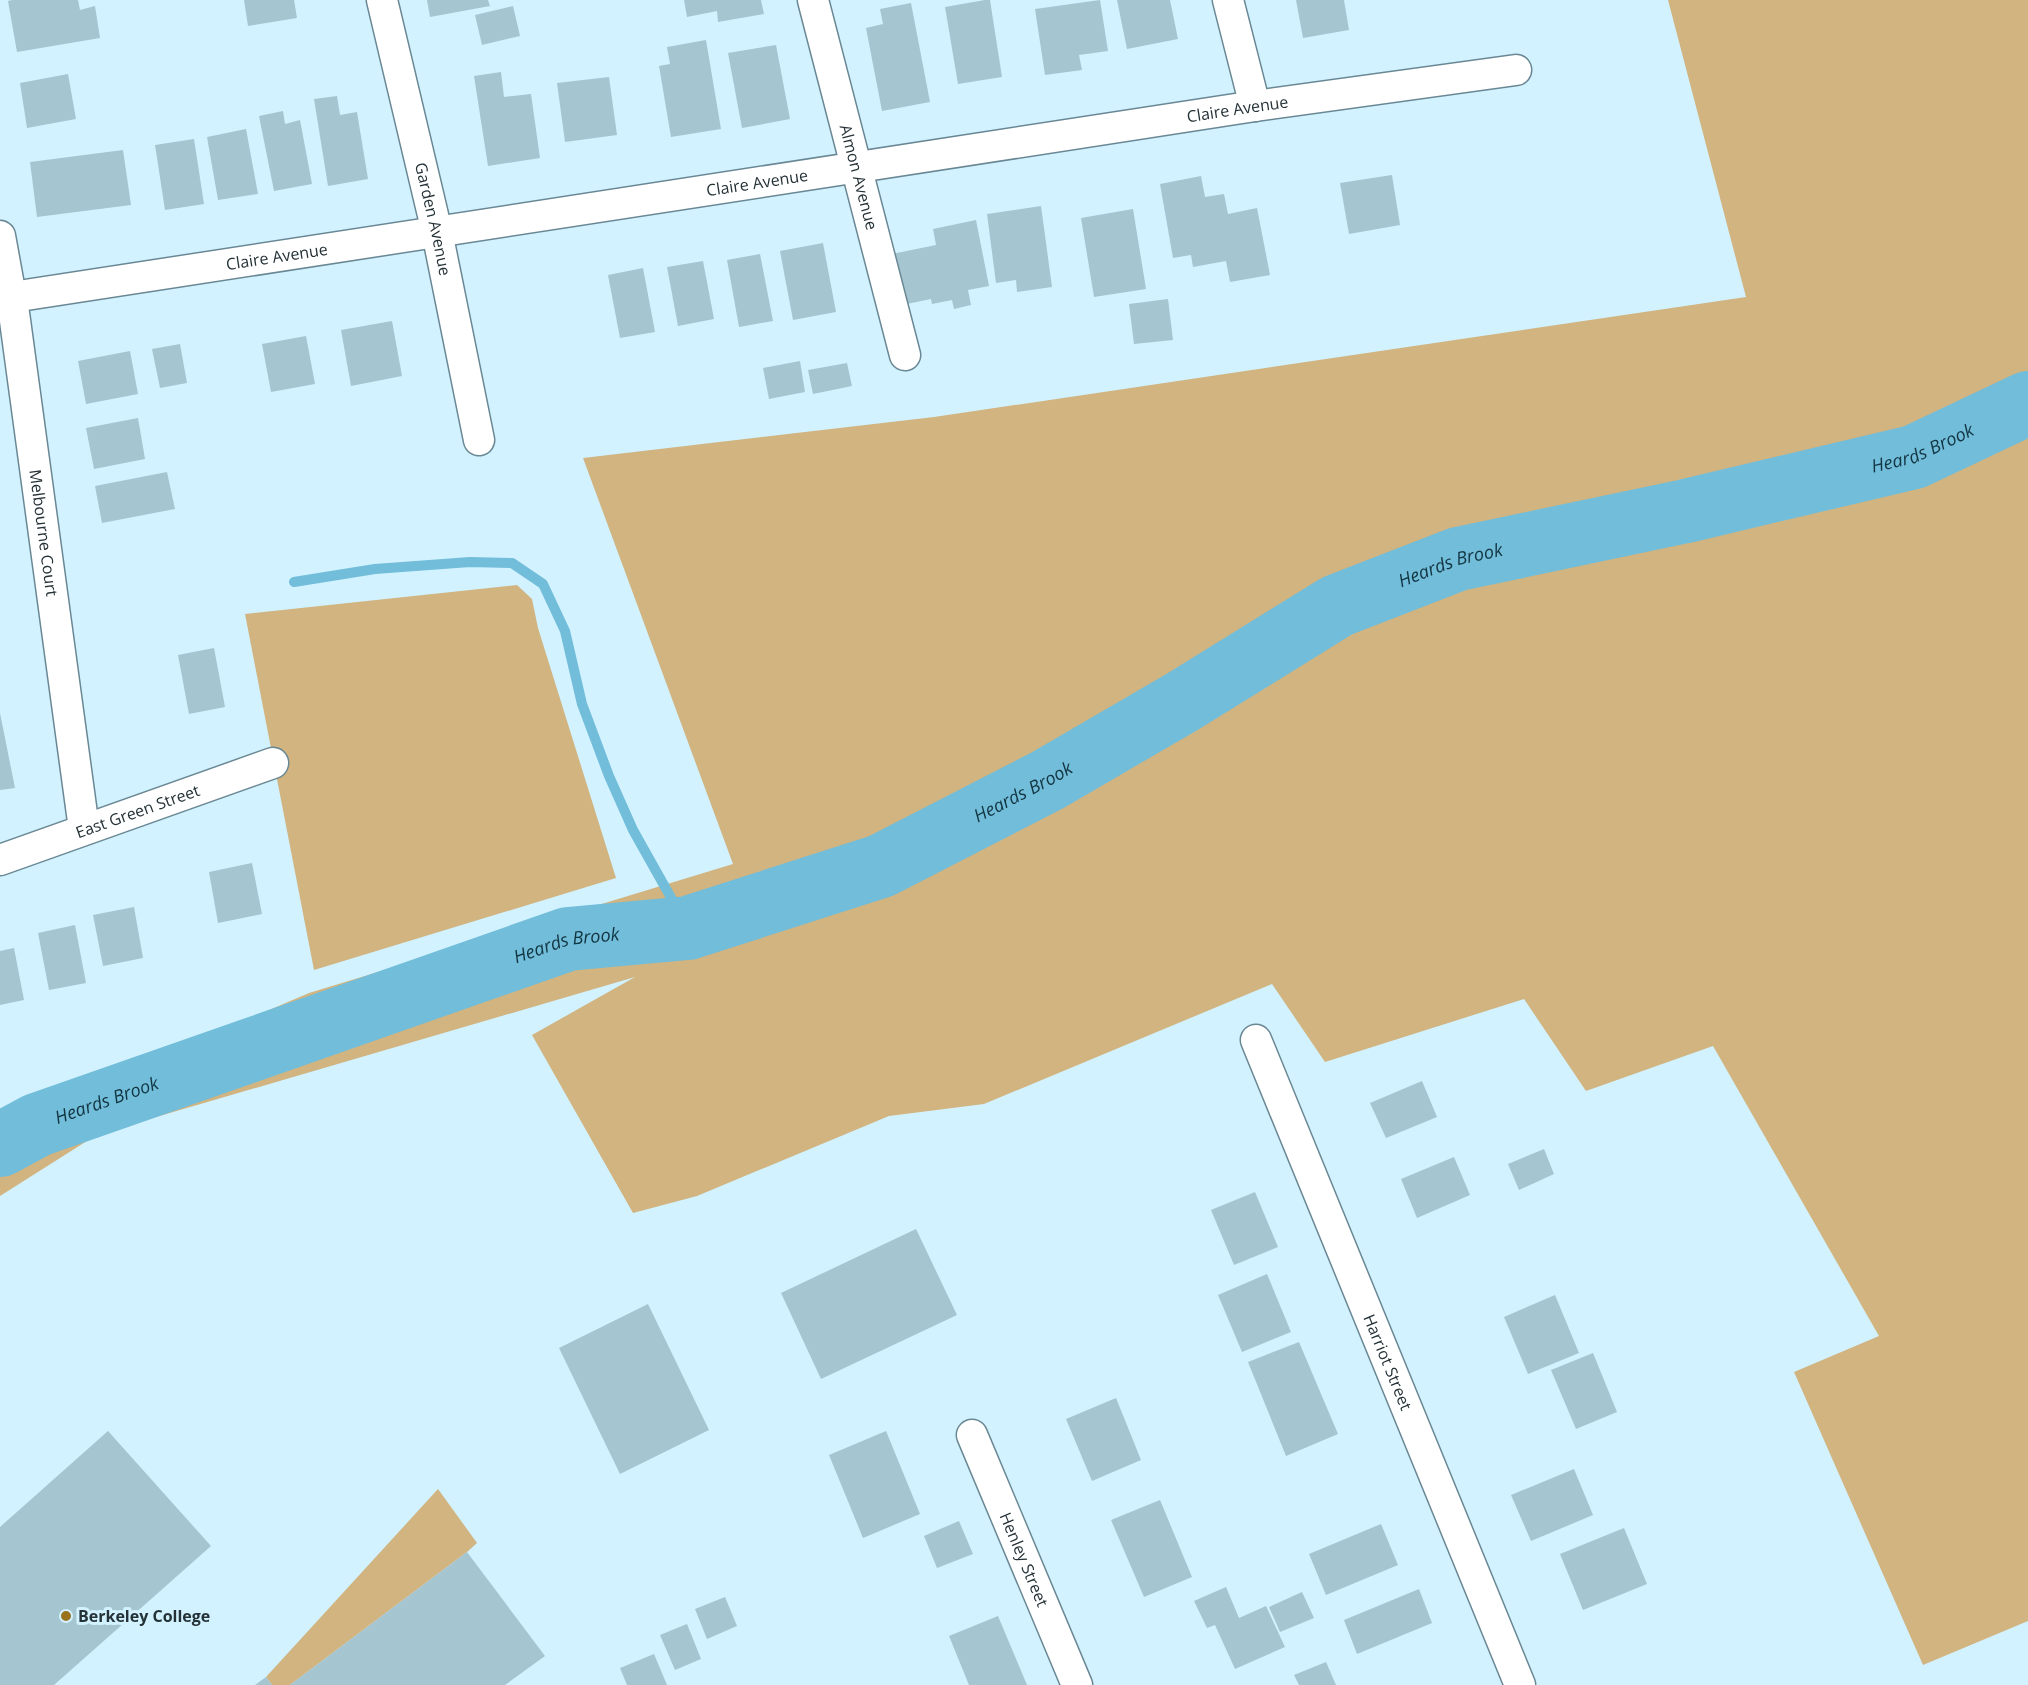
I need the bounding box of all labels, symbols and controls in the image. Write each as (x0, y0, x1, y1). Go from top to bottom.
street label: Claire Avenue (1185, 91, 1290, 127)
street label: Almon Avenue (835, 122, 883, 232)
street label: Garden Avenue (410, 160, 457, 278)
street label: Claire Avenue (705, 164, 809, 201)
street label: Claire Avenue (224, 238, 329, 275)
water label: Heards Brook (1869, 417, 1979, 478)
street label: Melbourne Court (24, 468, 63, 598)
water label: Heards Brook (1394, 537, 1506, 592)
water label: Heards Brook (969, 755, 1077, 827)
street label: East Green Street (73, 779, 203, 843)
water label: Heards Brook (510, 921, 621, 968)
water label: Heards Brook (51, 1070, 163, 1129)
street label: Harriot Street (1358, 1311, 1417, 1414)
street label: Henley Street (995, 1509, 1054, 1610)
place label: Berkeley College (78, 1605, 210, 1627)
marker: Berkeley College (59, 1609, 73, 1623)

